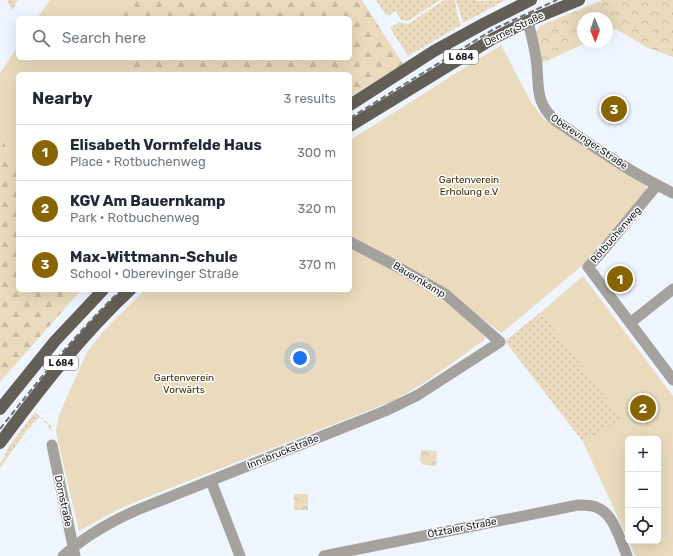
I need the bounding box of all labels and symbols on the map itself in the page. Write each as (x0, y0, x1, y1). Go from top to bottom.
street label: Derner Straße (482, 9, 546, 49)
north arrow (577, 12, 613, 48)
road number: L 684 (444, 50, 478, 64)
pin: 3 (601, 94, 627, 124)
street label: Oberevinger Straße (548, 112, 630, 172)
park label: Gartenverein Erholung e.V (439, 174, 499, 198)
street label: Rotbuchenweg (588, 204, 644, 266)
street label: Bauernkamp (391, 260, 447, 300)
pin: 1 (607, 264, 633, 294)
your location (290, 348, 310, 368)
road number: L 684 (44, 356, 78, 370)
park label: Gartenverein Vorwärts (154, 372, 214, 396)
pin: 2 (630, 393, 656, 423)
street label: Innsbruckstraße (245, 432, 321, 472)
street label: Dornstraße (52, 474, 74, 528)
street label: Ötztaler Straße (426, 515, 498, 541)

